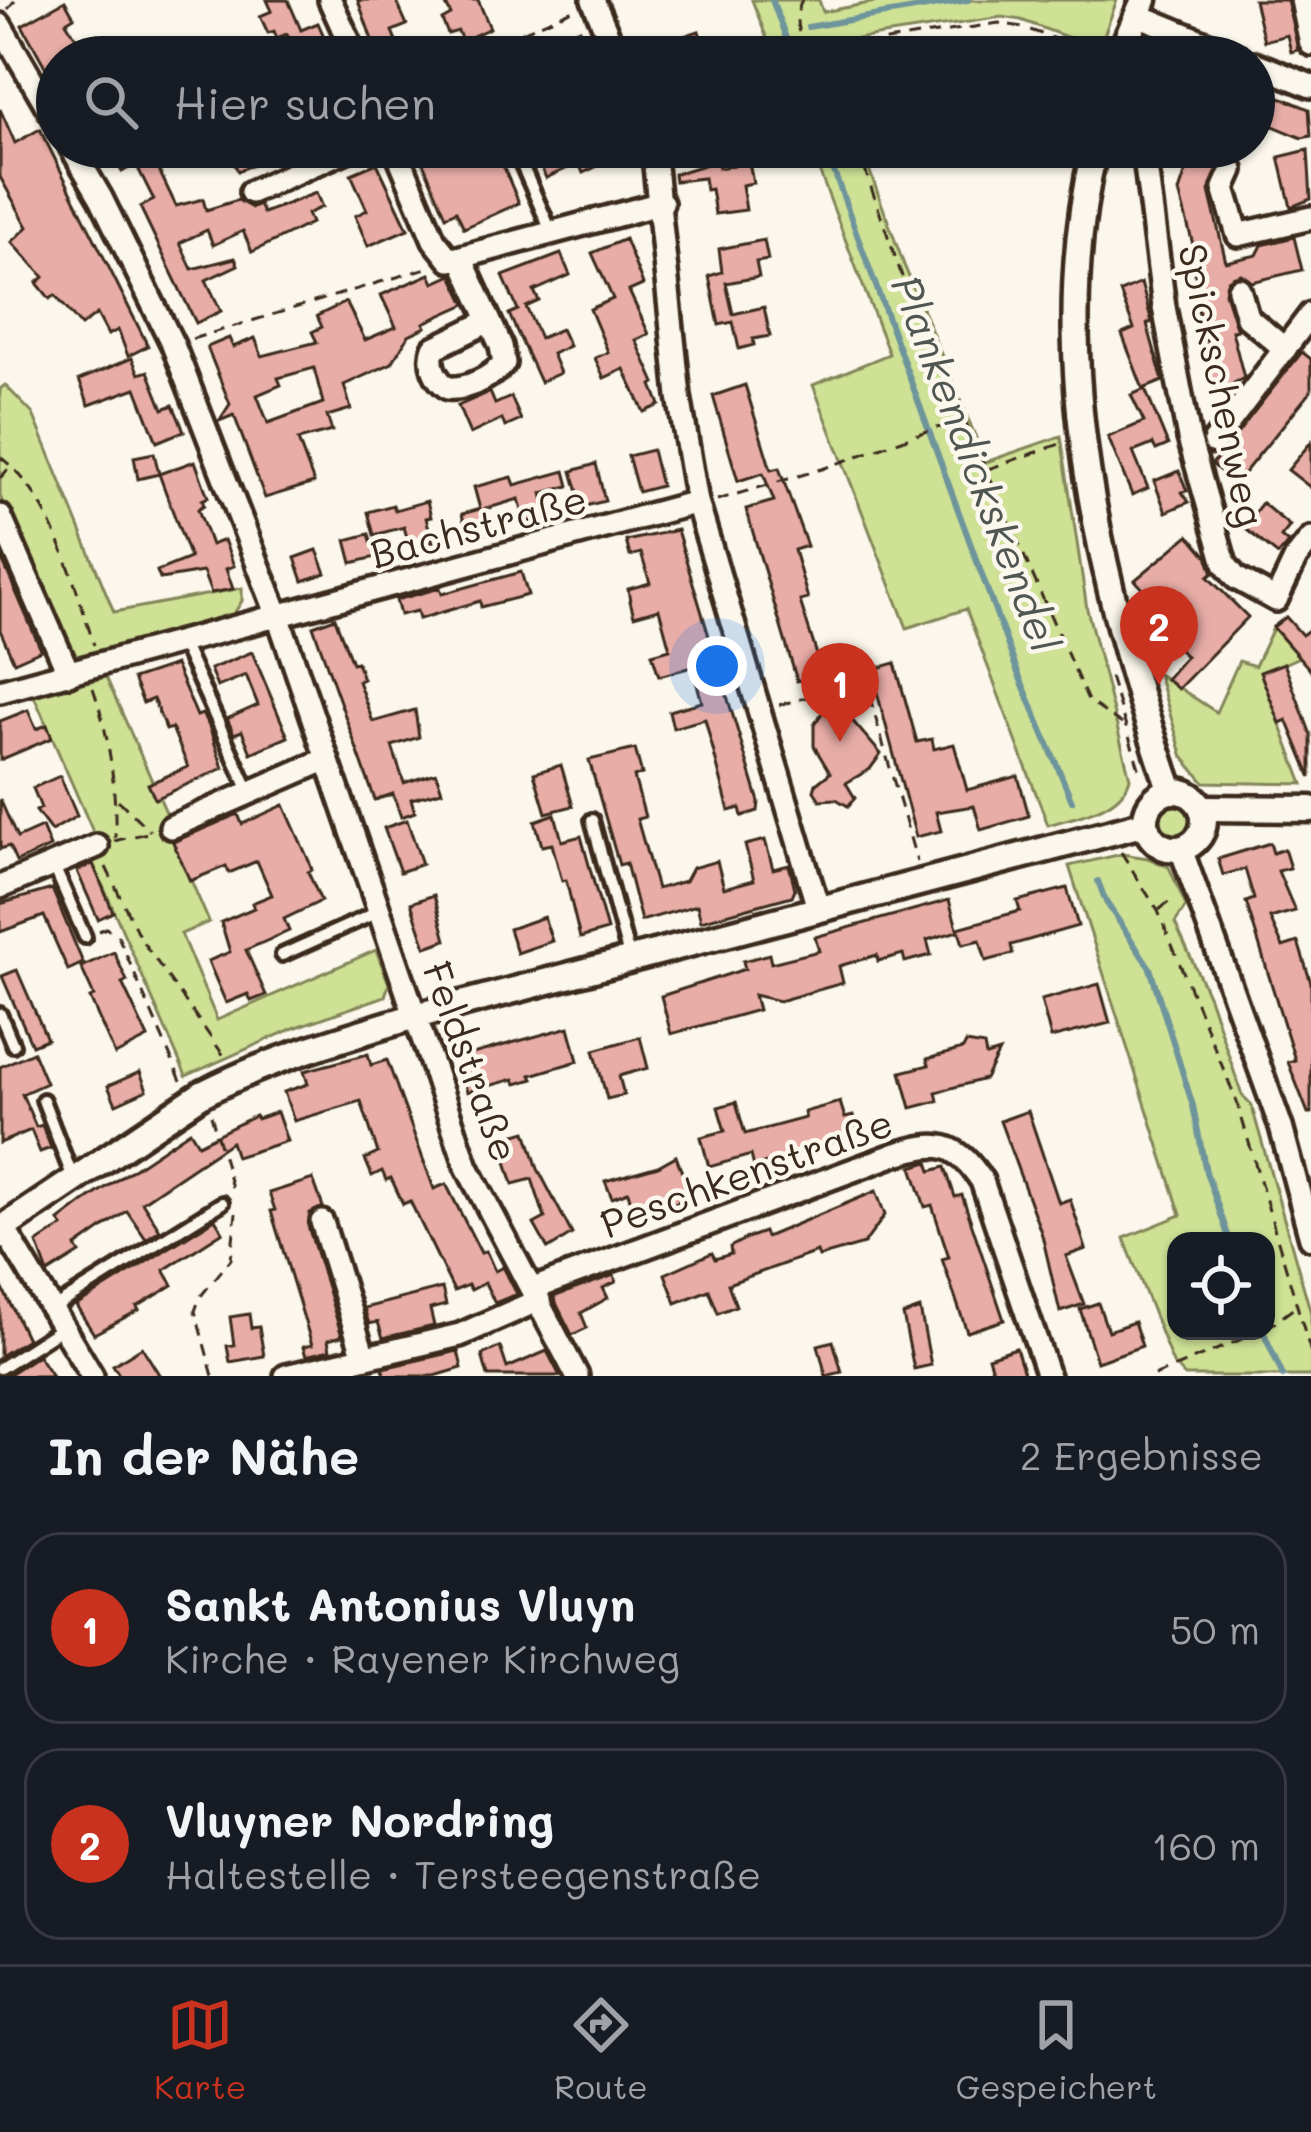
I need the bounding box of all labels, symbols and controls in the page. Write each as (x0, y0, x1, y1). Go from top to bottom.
search box (36, 36, 1275, 168)
icon: search (78, 69, 144, 135)
text: Hier suchen (174, 73, 436, 131)
street label: Spickschenweg (1167, 239, 1278, 531)
water label: Plankendickskendel (880, 267, 1074, 659)
street label: Bachstraße (364, 472, 592, 578)
pin: 2 (1120, 586, 1198, 685)
your location (687, 636, 747, 696)
pin: 1 (801, 643, 879, 742)
street label: Feldstraße (412, 954, 532, 1168)
street label: Peschkenstraße (593, 1096, 899, 1248)
map controls (1167, 1232, 1275, 1340)
button: locate (1167, 1232, 1275, 1340)
text: In der Nähe (48, 1421, 359, 1488)
text: 2 Ergebnisse (1020, 1429, 1263, 1480)
text: Sankt Antonius Vluyn (165, 1574, 635, 1632)
text: 1 (81, 1603, 99, 1654)
text: 50 m (1170, 1603, 1260, 1654)
text: Kirche · Rayener Kirchweg (165, 1632, 680, 1683)
text: Vluyner Nordring (165, 1790, 554, 1848)
text: 2 (79, 1819, 101, 1870)
text: 160 m (1151, 1819, 1260, 1870)
text: Haltestelle · Tersteegenstraße (165, 1848, 761, 1899)
tab: Karte (154, 1992, 246, 2107)
tab: Route (554, 1992, 648, 2107)
tab: Gespeichert (956, 1992, 1157, 2107)

